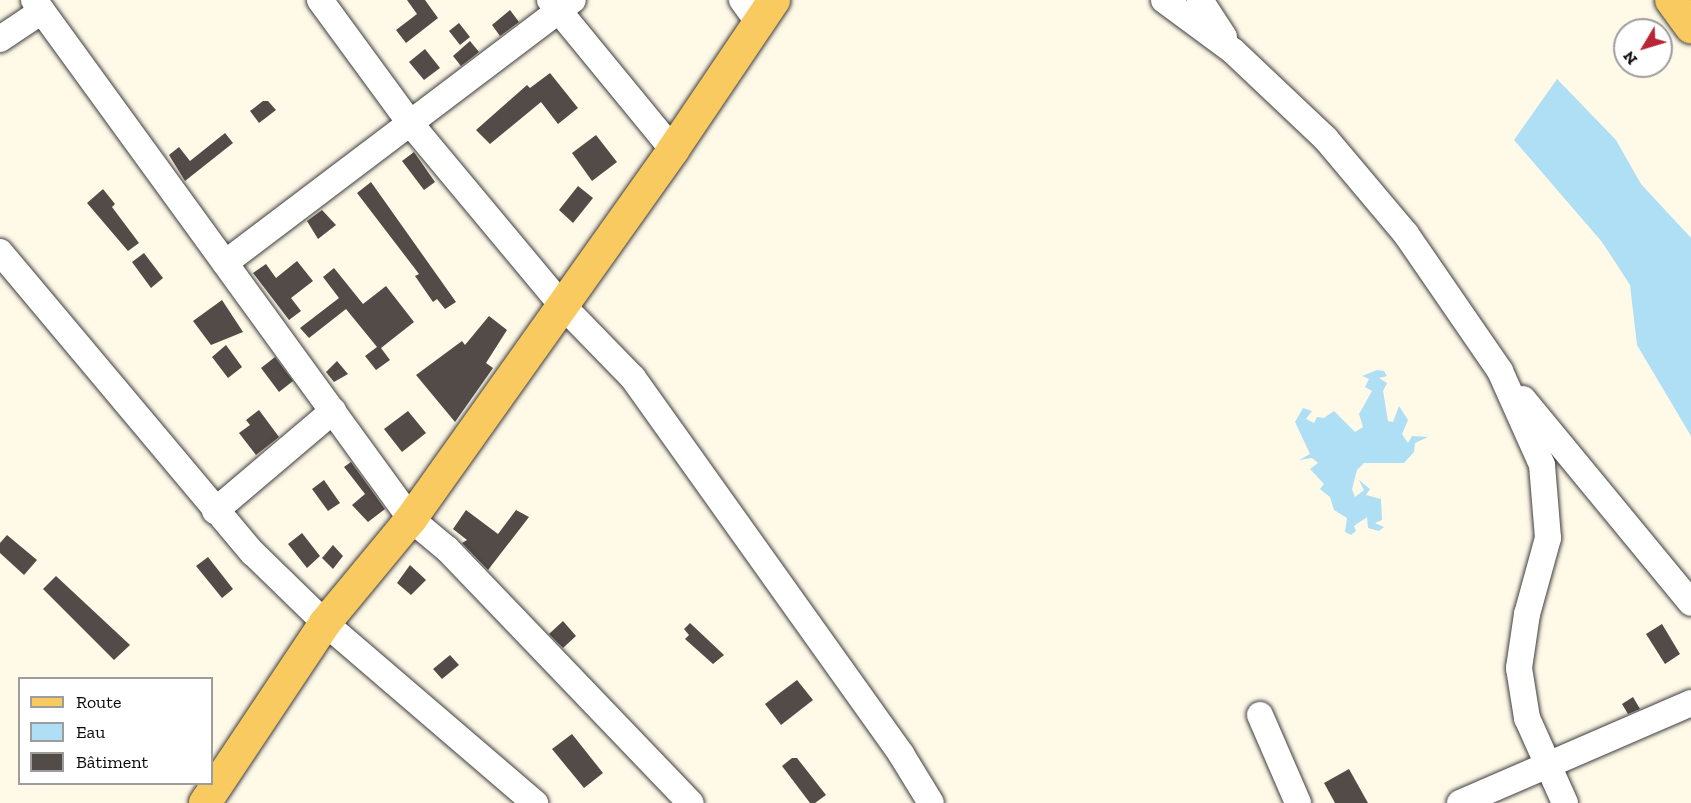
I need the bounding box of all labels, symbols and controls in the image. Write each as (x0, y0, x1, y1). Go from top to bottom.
north arrow (1613, 18, 1673, 78)
text: N (1619, 48, 1641, 69)
legend (18, 677, 213, 785)
text: Route (76, 691, 121, 713)
text: Eau (76, 721, 105, 743)
text: Bâtiment (76, 751, 148, 773)

